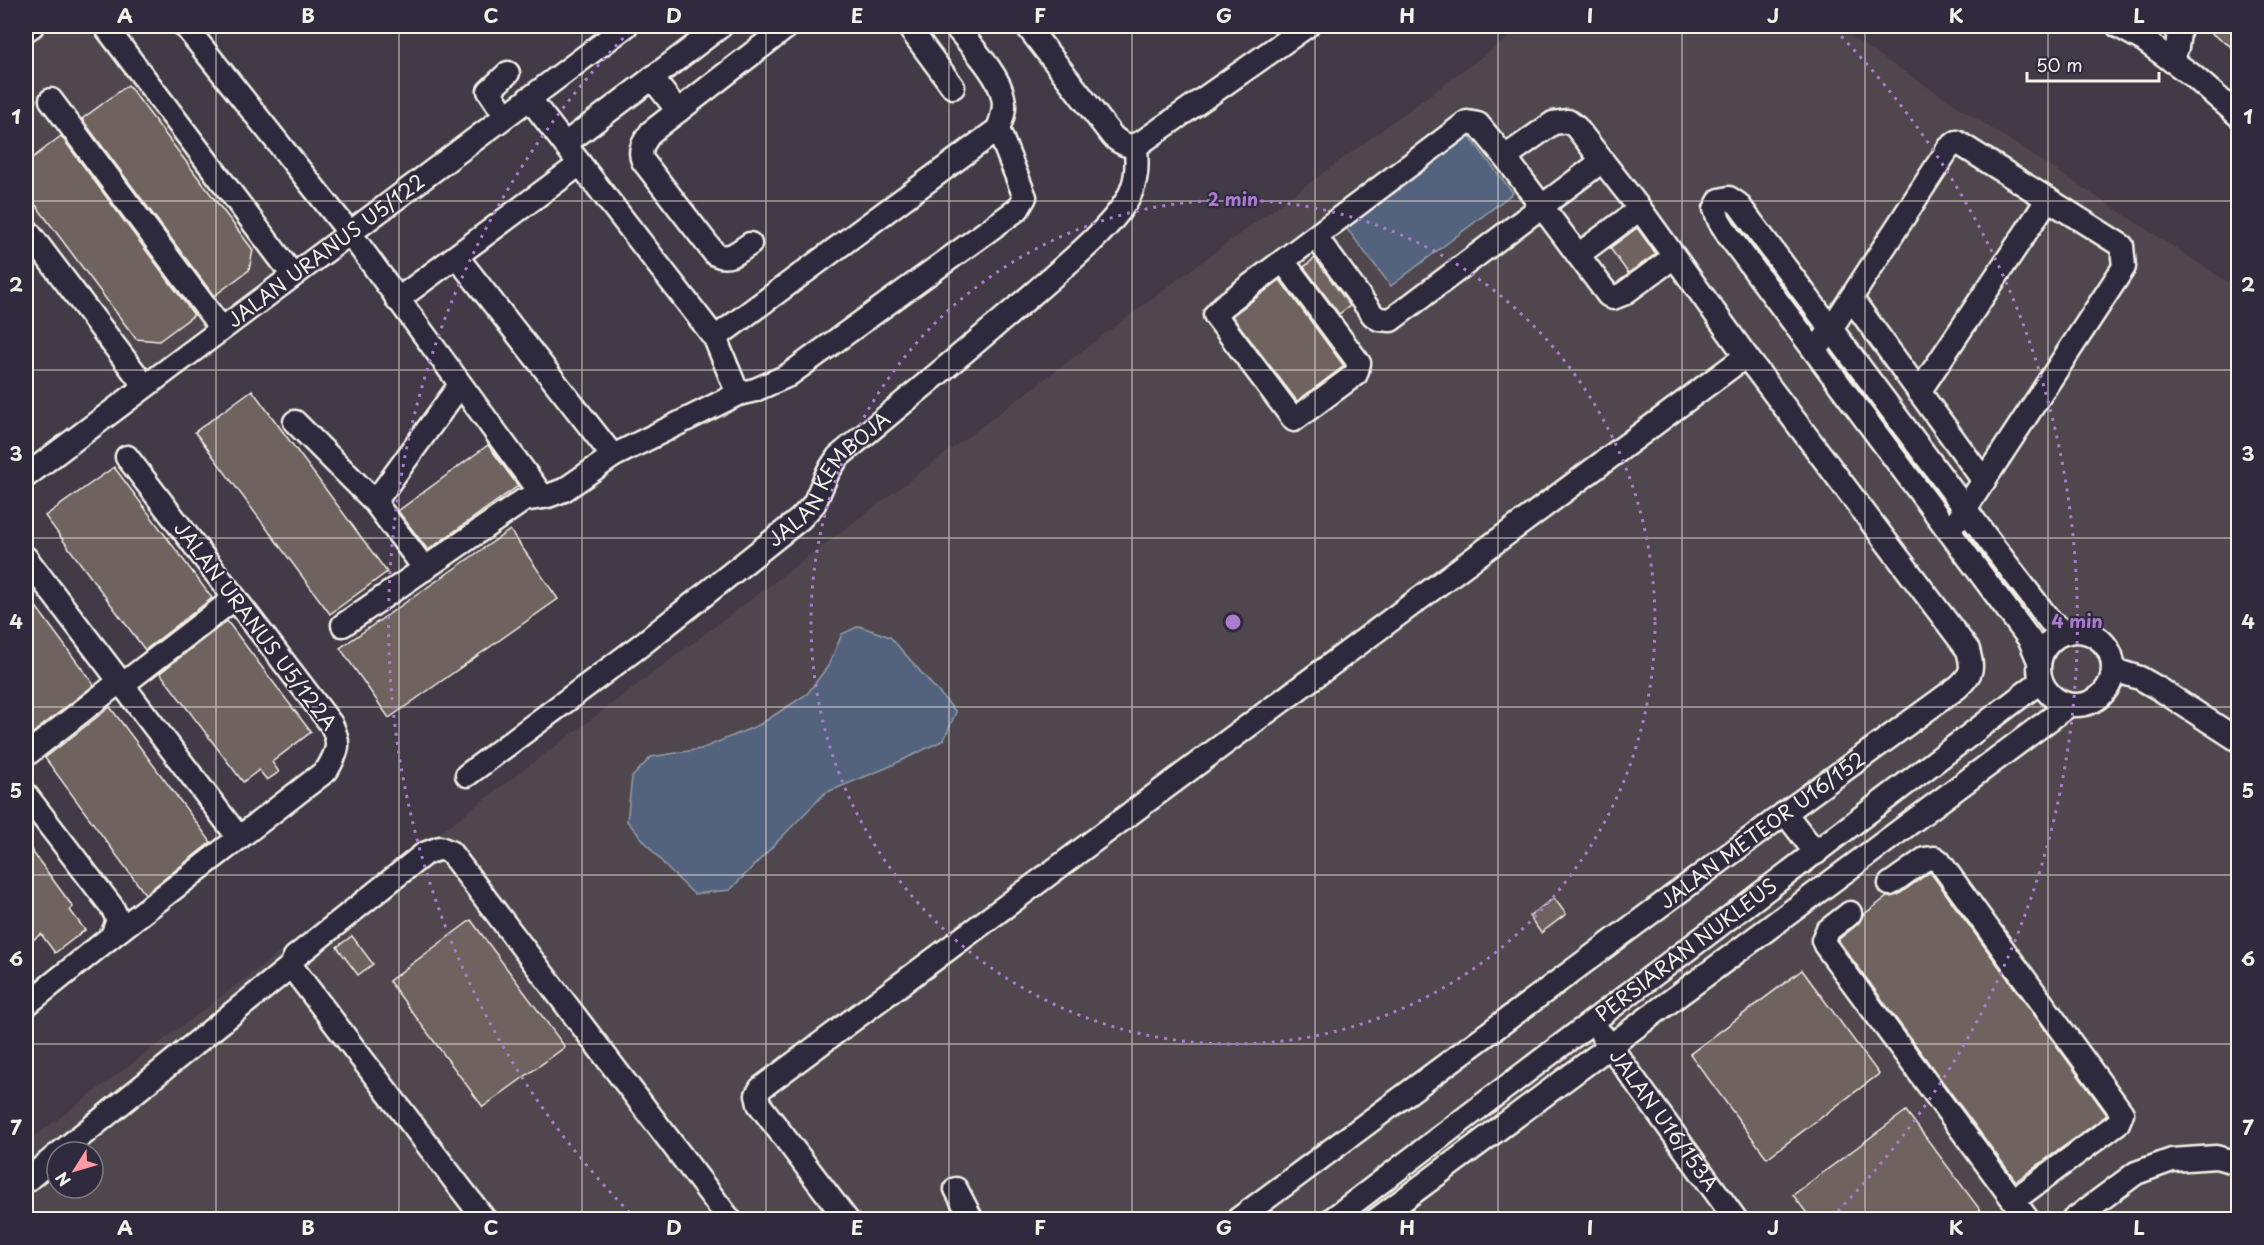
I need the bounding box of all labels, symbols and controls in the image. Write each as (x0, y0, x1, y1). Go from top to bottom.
text: A (117, 0, 133, 30)
text: B (301, 0, 315, 30)
text: C (483, 0, 499, 30)
text: D (666, 0, 682, 30)
text: E (851, 0, 863, 30)
text: F (1034, 0, 1046, 30)
text: G (1216, 0, 1232, 30)
text: H (1399, 0, 1415, 30)
text: I (1587, 0, 1593, 30)
text: J (1767, 0, 1779, 30)
text: K (1949, 0, 1964, 30)
text: L (2133, 0, 2145, 30)
scale bar (2027, 45, 2159, 83)
text: 50 m (2036, 51, 2083, 78)
text: 1 (11, 101, 21, 131)
text: 1 (2243, 101, 2253, 131)
street label: JALAN URANUS U5/122 (220, 166, 431, 334)
text: 2 min (1208, 185, 1258, 212)
text: 2 (9, 269, 23, 299)
text: 2 (2241, 269, 2255, 299)
street label: JALAN KEMBOJA (761, 404, 896, 553)
text: 3 (9, 438, 23, 468)
text: 3 (2241, 438, 2255, 468)
street label: JALAN URANUS U5/122A (167, 514, 345, 736)
text: 4 (9, 606, 23, 636)
text: 4 (2241, 606, 2255, 636)
text: 4 min (2051, 607, 2103, 634)
centre of rings (1223, 612, 1243, 632)
street label: JALAN METEOR U16/152 (1653, 744, 1871, 916)
text: 5 (10, 775, 22, 805)
text: 5 (2242, 775, 2254, 805)
street label: PERSIARAN NUKLEUS (1588, 871, 1783, 1029)
text: 6 (9, 943, 23, 973)
text: 6 (2241, 943, 2255, 973)
street label: JALAN U16/153A (1603, 1042, 1726, 1197)
text: 7 (10, 1112, 22, 1142)
text: 7 (2242, 1112, 2254, 1142)
north arrow (45, 1140, 105, 1200)
text: N (49, 1167, 76, 1192)
text: A (117, 1212, 133, 1242)
text: B (301, 1212, 315, 1242)
text: C (483, 1212, 499, 1242)
text: D (666, 1212, 682, 1242)
text: E (851, 1212, 863, 1242)
text: F (1034, 1212, 1046, 1242)
text: G (1216, 1212, 1232, 1242)
text: H (1399, 1212, 1415, 1242)
text: I (1587, 1212, 1593, 1242)
text: J (1767, 1212, 1779, 1242)
text: K (1949, 1212, 1964, 1242)
text: L (2133, 1212, 2145, 1242)

